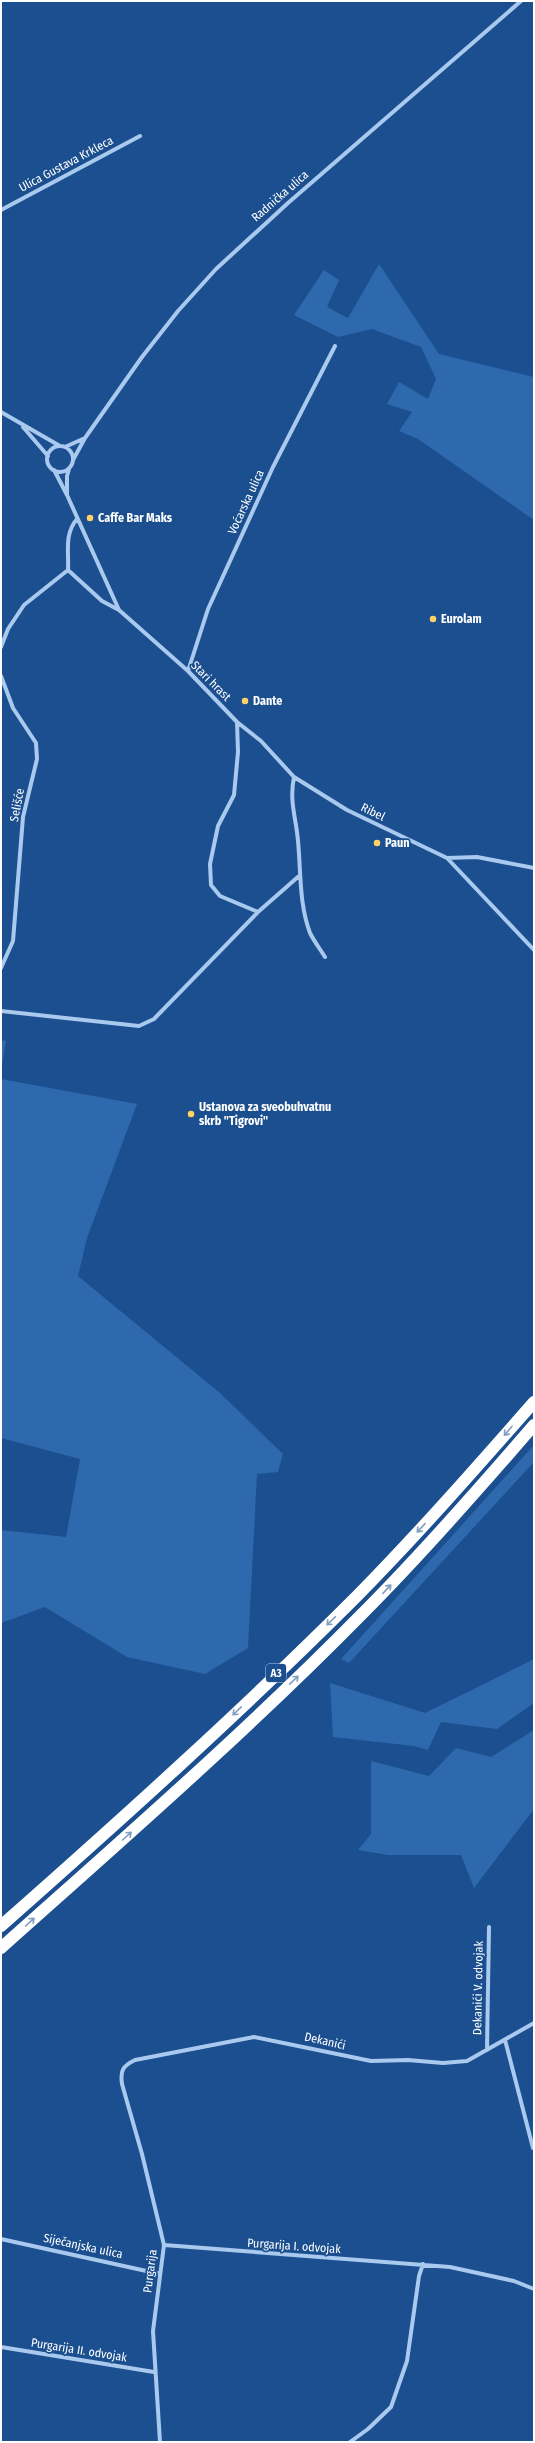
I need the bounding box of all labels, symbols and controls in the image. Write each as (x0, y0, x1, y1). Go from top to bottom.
street label: Ulica Gustava Krkleca (16, 133, 116, 195)
street label: Radnička ulica (249, 167, 311, 224)
street label: Voćarska ulica (225, 467, 267, 537)
place label: Caffe Bar Maks (98, 511, 173, 525)
marker: Caffe Bar Maks (85, 513, 95, 523)
place label: Eurolam (441, 612, 482, 626)
marker: Eurolam (428, 614, 438, 624)
street label: Stari hrast (188, 658, 234, 704)
place label: Dante (253, 694, 282, 708)
marker: Dante (240, 696, 250, 706)
street label: Selišće (7, 787, 27, 823)
street label: Ribel (359, 800, 387, 824)
place label: Paun (385, 836, 409, 850)
marker: Paun (372, 838, 382, 848)
place label: Ustanova za sveobuhvatnu skrb "Tigrovi" (199, 1100, 331, 1128)
marker: Ustanova za sveobuhvatnu skrb "Tigrovi" (186, 1109, 196, 1119)
one-way arrow (504, 1426, 513, 1437)
one-way arrow (416, 1523, 426, 1533)
one-way arrow (382, 1584, 391, 1594)
one-way arrow (326, 1616, 336, 1626)
road number: A3 (266, 1664, 286, 1682)
one-way arrow (289, 1675, 299, 1685)
one-way arrow (232, 1706, 242, 1716)
one-way arrow (122, 1831, 133, 1840)
one-way arrow (25, 1917, 35, 1927)
street label: Dekanići V. odvojak (470, 1940, 486, 2035)
street label: Dekanići (303, 2029, 347, 2053)
street label: Siječanjska ulica (42, 2231, 124, 2261)
street label: Purgarija I. odvojak (247, 2236, 342, 2256)
street label: Purgarija (140, 2248, 160, 2294)
street label: Purgarija II. odvojak (30, 2335, 128, 2365)

